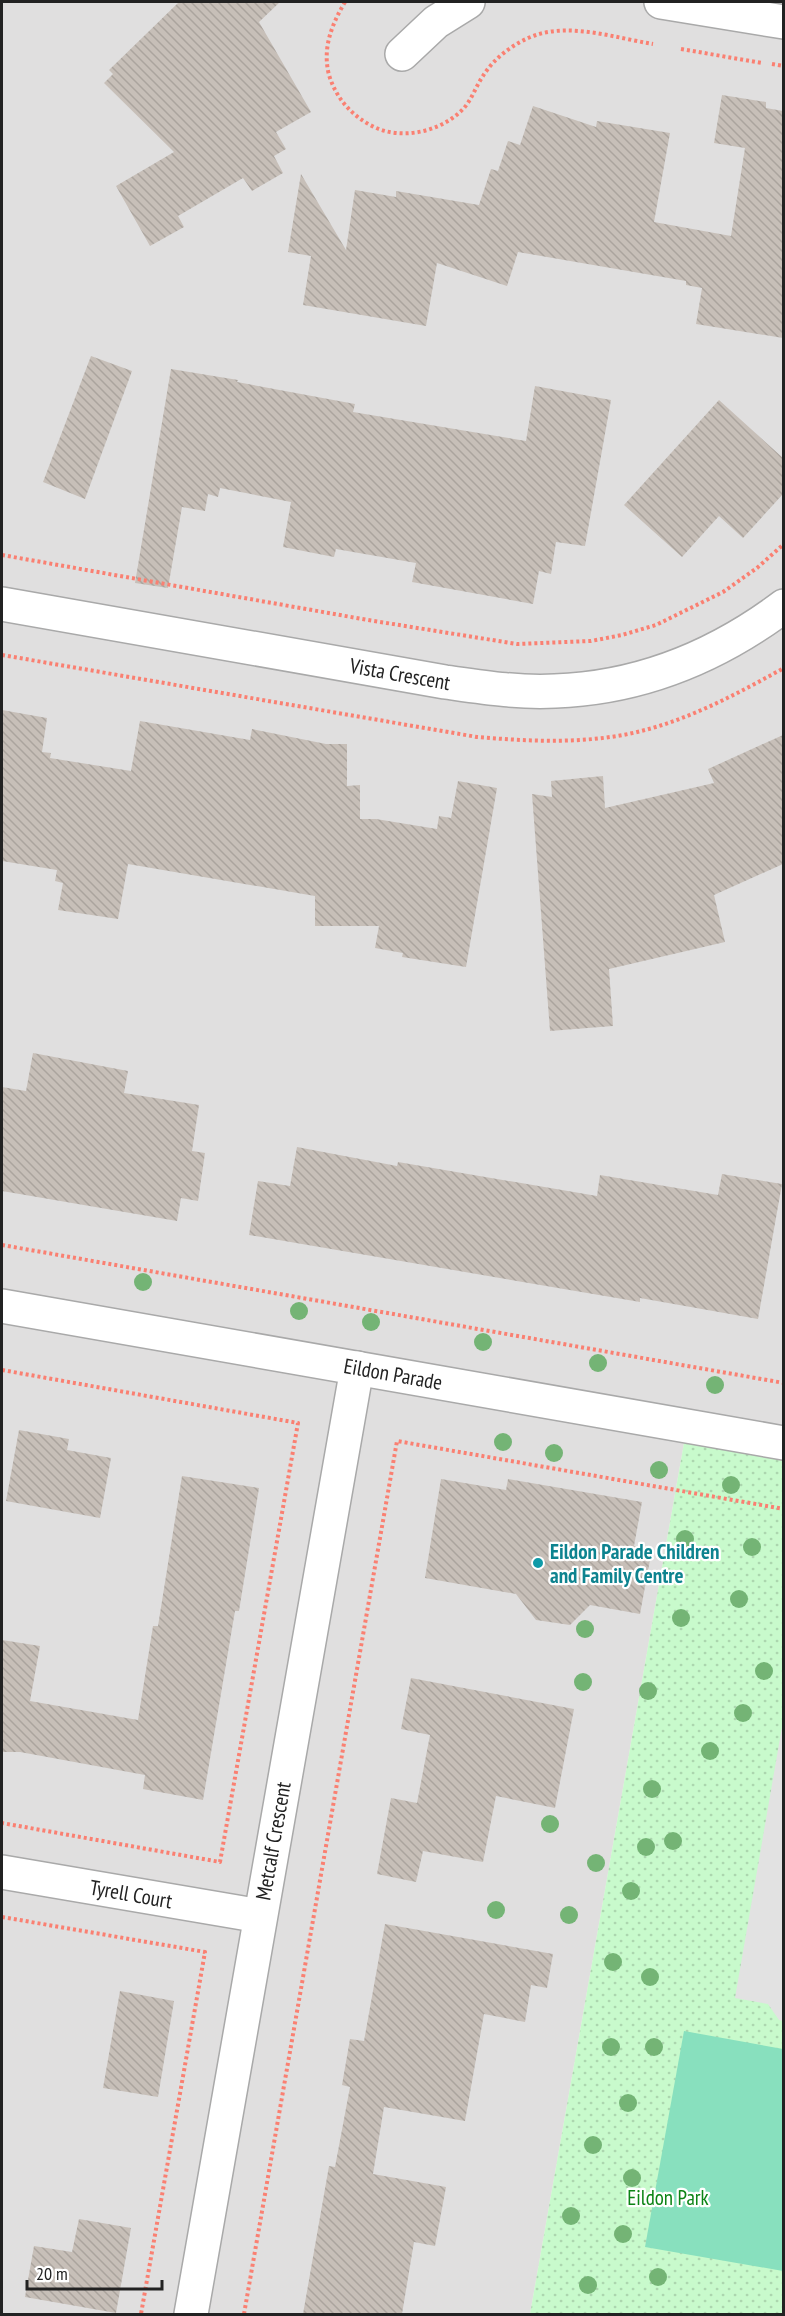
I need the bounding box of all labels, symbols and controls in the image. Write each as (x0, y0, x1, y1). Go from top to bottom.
street label: Vista Crescent (347, 652, 453, 696)
street label: Eildon Parade (342, 1352, 444, 1396)
place label: Eildon Parade Children and Family Centre (550, 1538, 719, 1589)
marker: Eildon Parade Children and Family Centre (531, 1556, 545, 1570)
street label: Metcalf Crescent (249, 1779, 297, 1902)
street label: Tyrell Court (88, 1873, 174, 1915)
park label: Eildon Park (627, 2184, 709, 2211)
scale bar (27, 2253, 162, 2291)
text: 20 m (36, 2262, 68, 2285)

